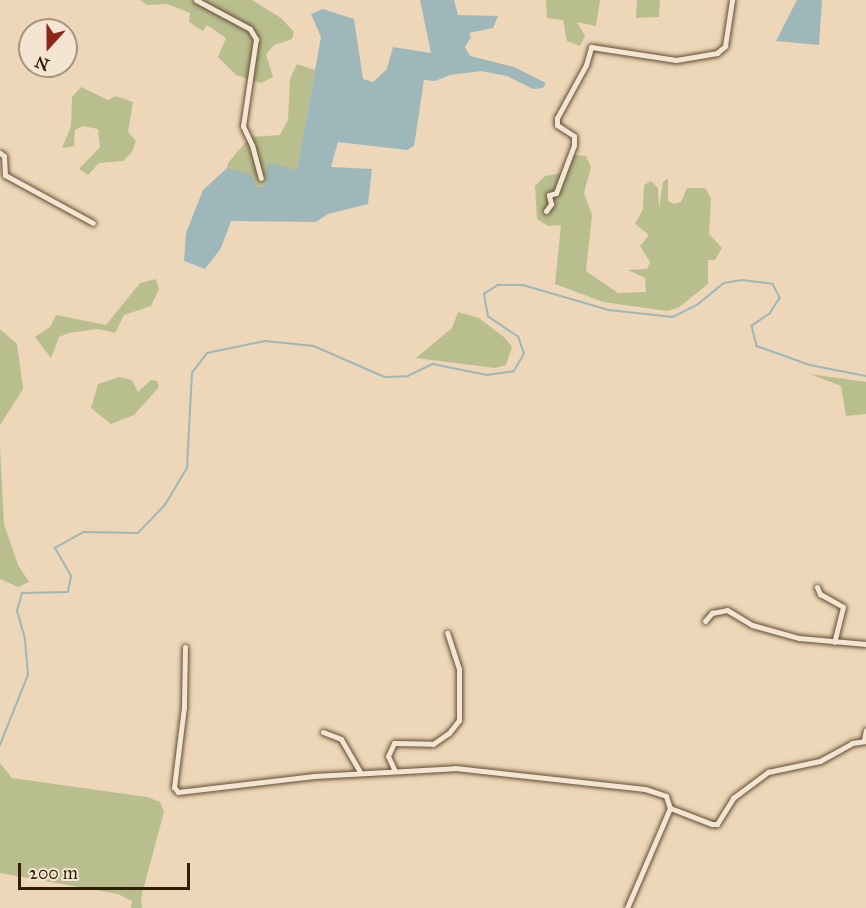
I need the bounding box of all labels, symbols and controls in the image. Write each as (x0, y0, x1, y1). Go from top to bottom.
north arrow (18, 18, 78, 78)
text: N (32, 52, 52, 75)
scale bar (21, 851, 194, 889)
text: 200 m (29, 862, 78, 884)

